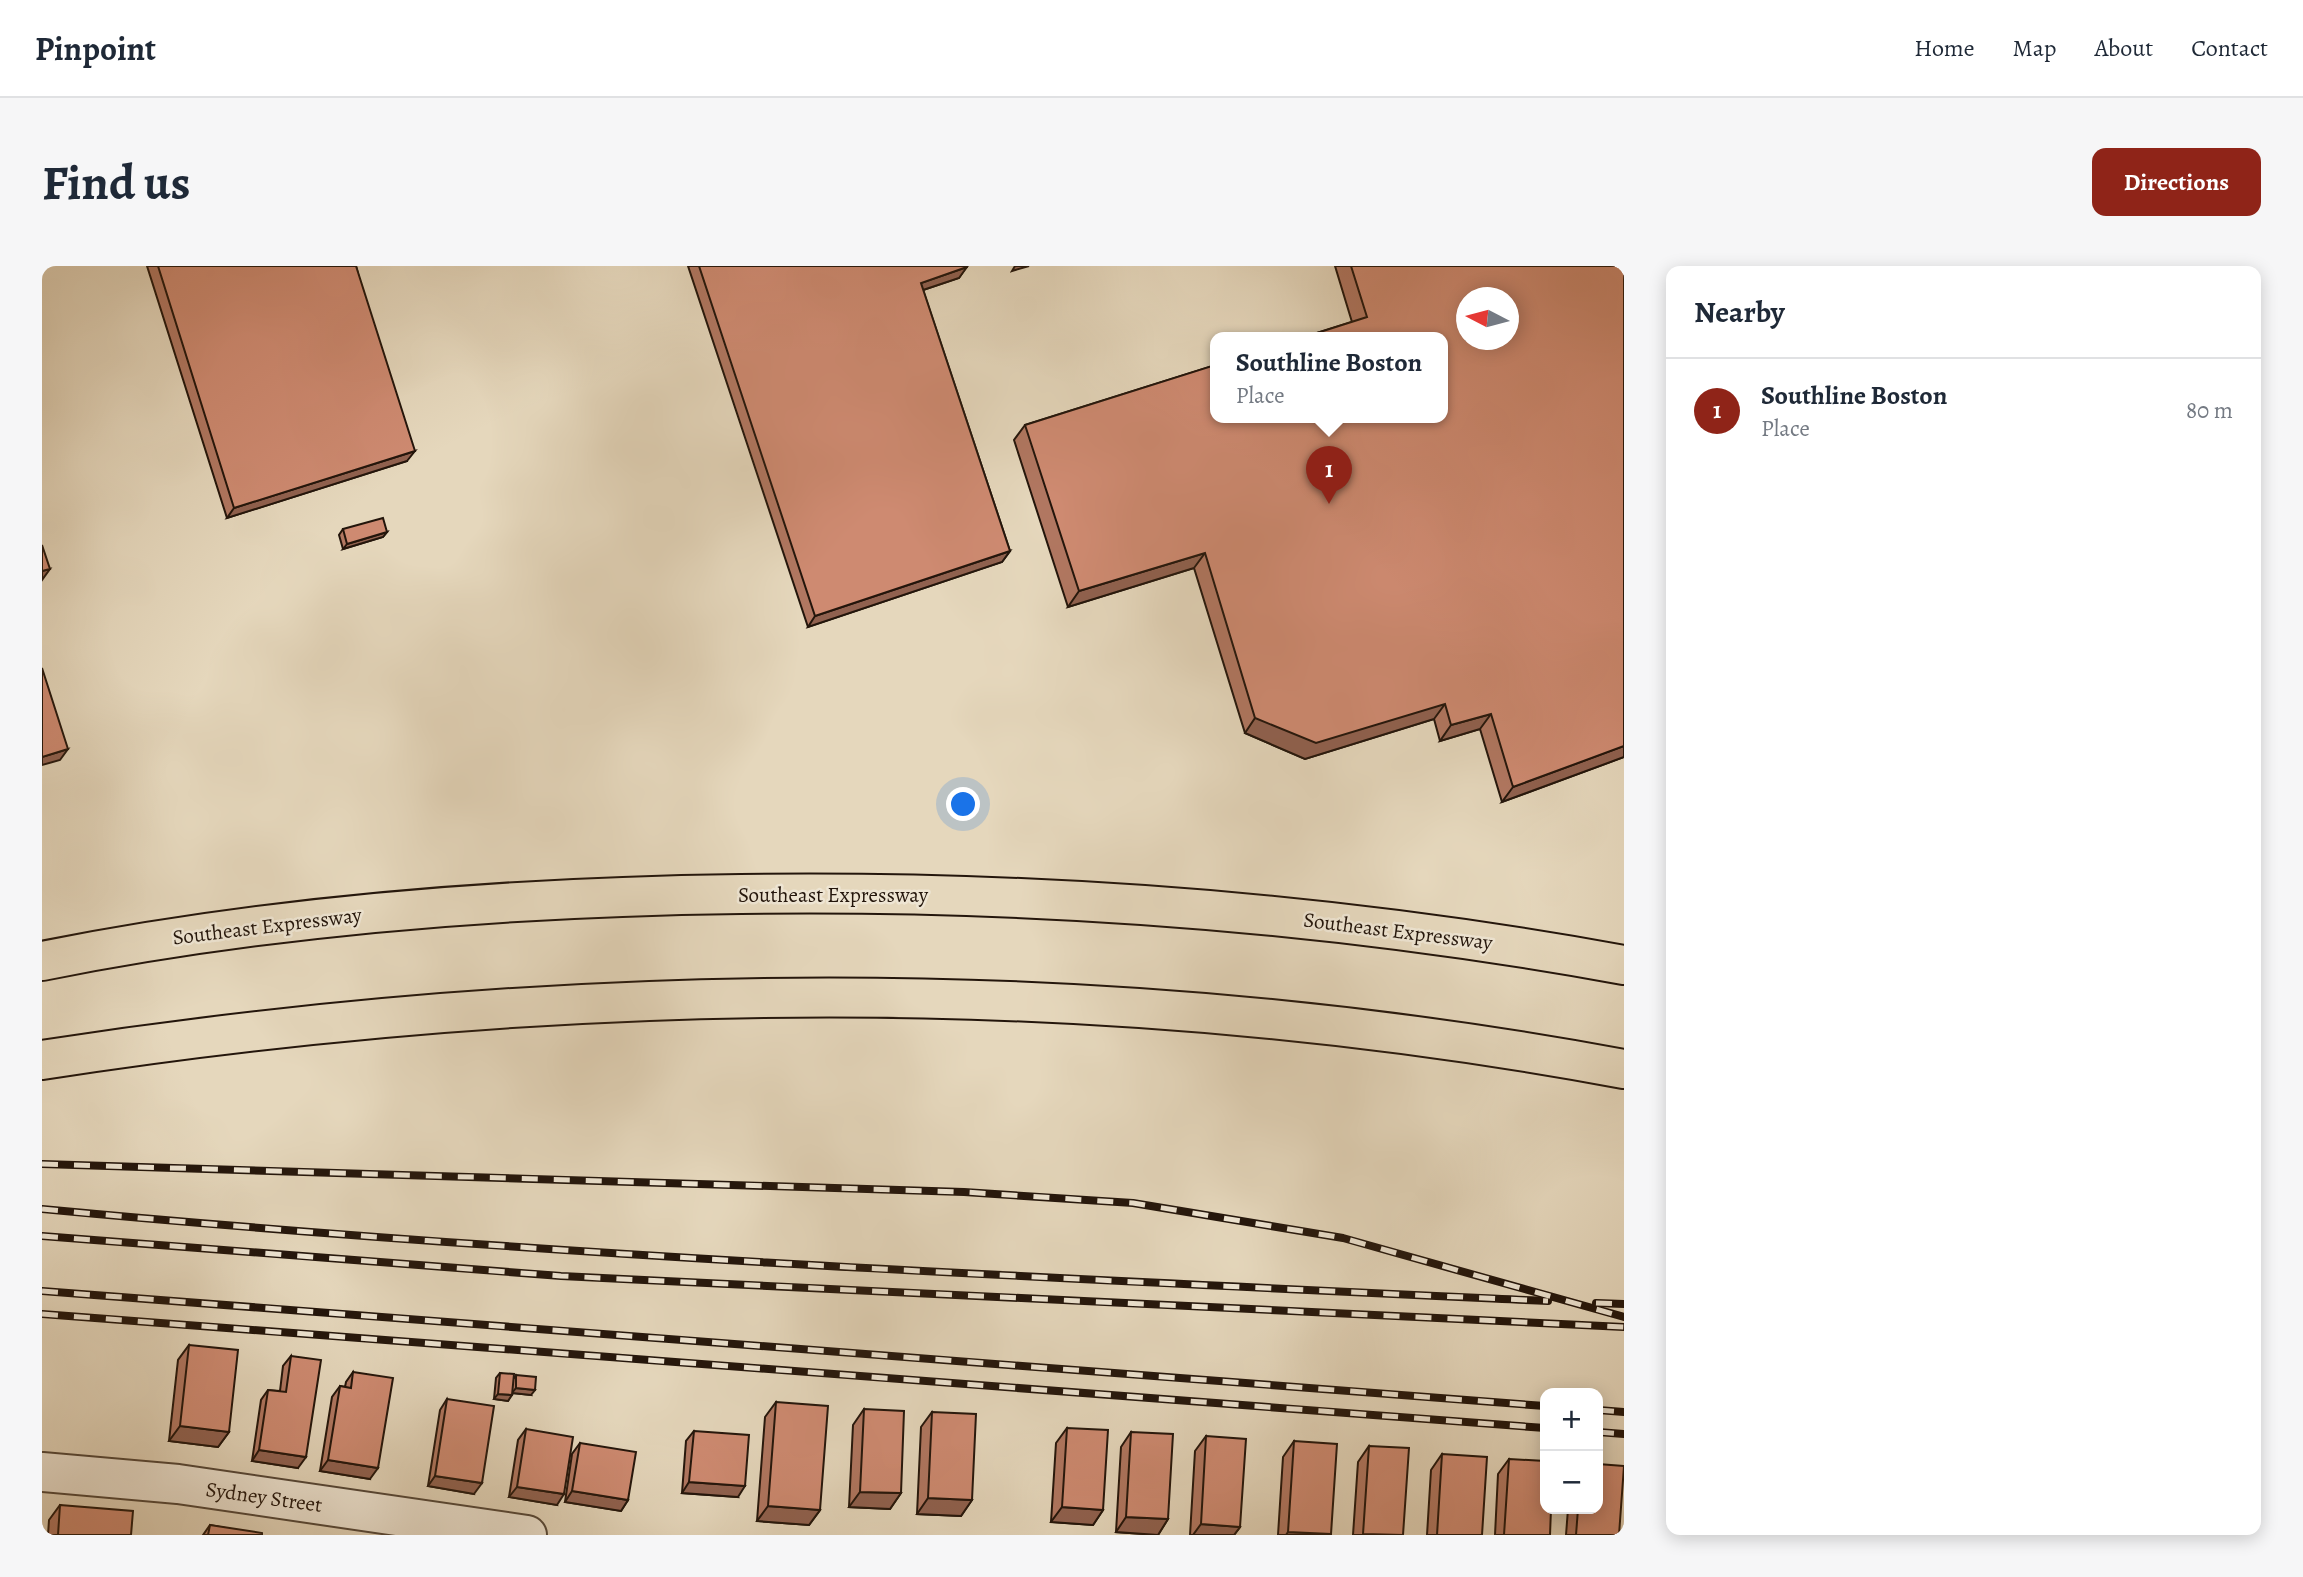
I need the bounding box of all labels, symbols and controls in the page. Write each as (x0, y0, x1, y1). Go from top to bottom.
text: Pinpoint (35, 26, 156, 71)
text: Home (1914, 32, 1975, 64)
text: Map (2013, 32, 2057, 64)
text: About (2095, 32, 2153, 64)
text: Contact (2191, 32, 2268, 64)
button: Directions (2092, 148, 2261, 216)
text: Find us (42, 149, 190, 216)
north arrow (1456, 287, 1519, 350)
text: Nearby (1694, 292, 1785, 332)
popup (1210, 332, 1448, 423)
text: Southline Boston (1236, 345, 1422, 380)
text: Southline Boston (1761, 378, 1947, 413)
text: Place (1236, 380, 1285, 411)
text: 1 (1713, 395, 1721, 426)
text: 80 m (2186, 395, 2233, 426)
text: Place (1761, 413, 1810, 444)
pin: 1 (1306, 446, 1352, 504)
your location (946, 787, 980, 821)
street label: Southeast Expressway (738, 881, 929, 909)
street label: Southeast Expressway (171, 900, 364, 951)
street label: Southeast Expressway (1302, 906, 1495, 957)
map controls (1540, 1388, 1603, 1514)
button: + (1540, 1388, 1603, 1451)
button: − (1540, 1451, 1603, 1514)
street label: Sydney Street (204, 1475, 324, 1519)

